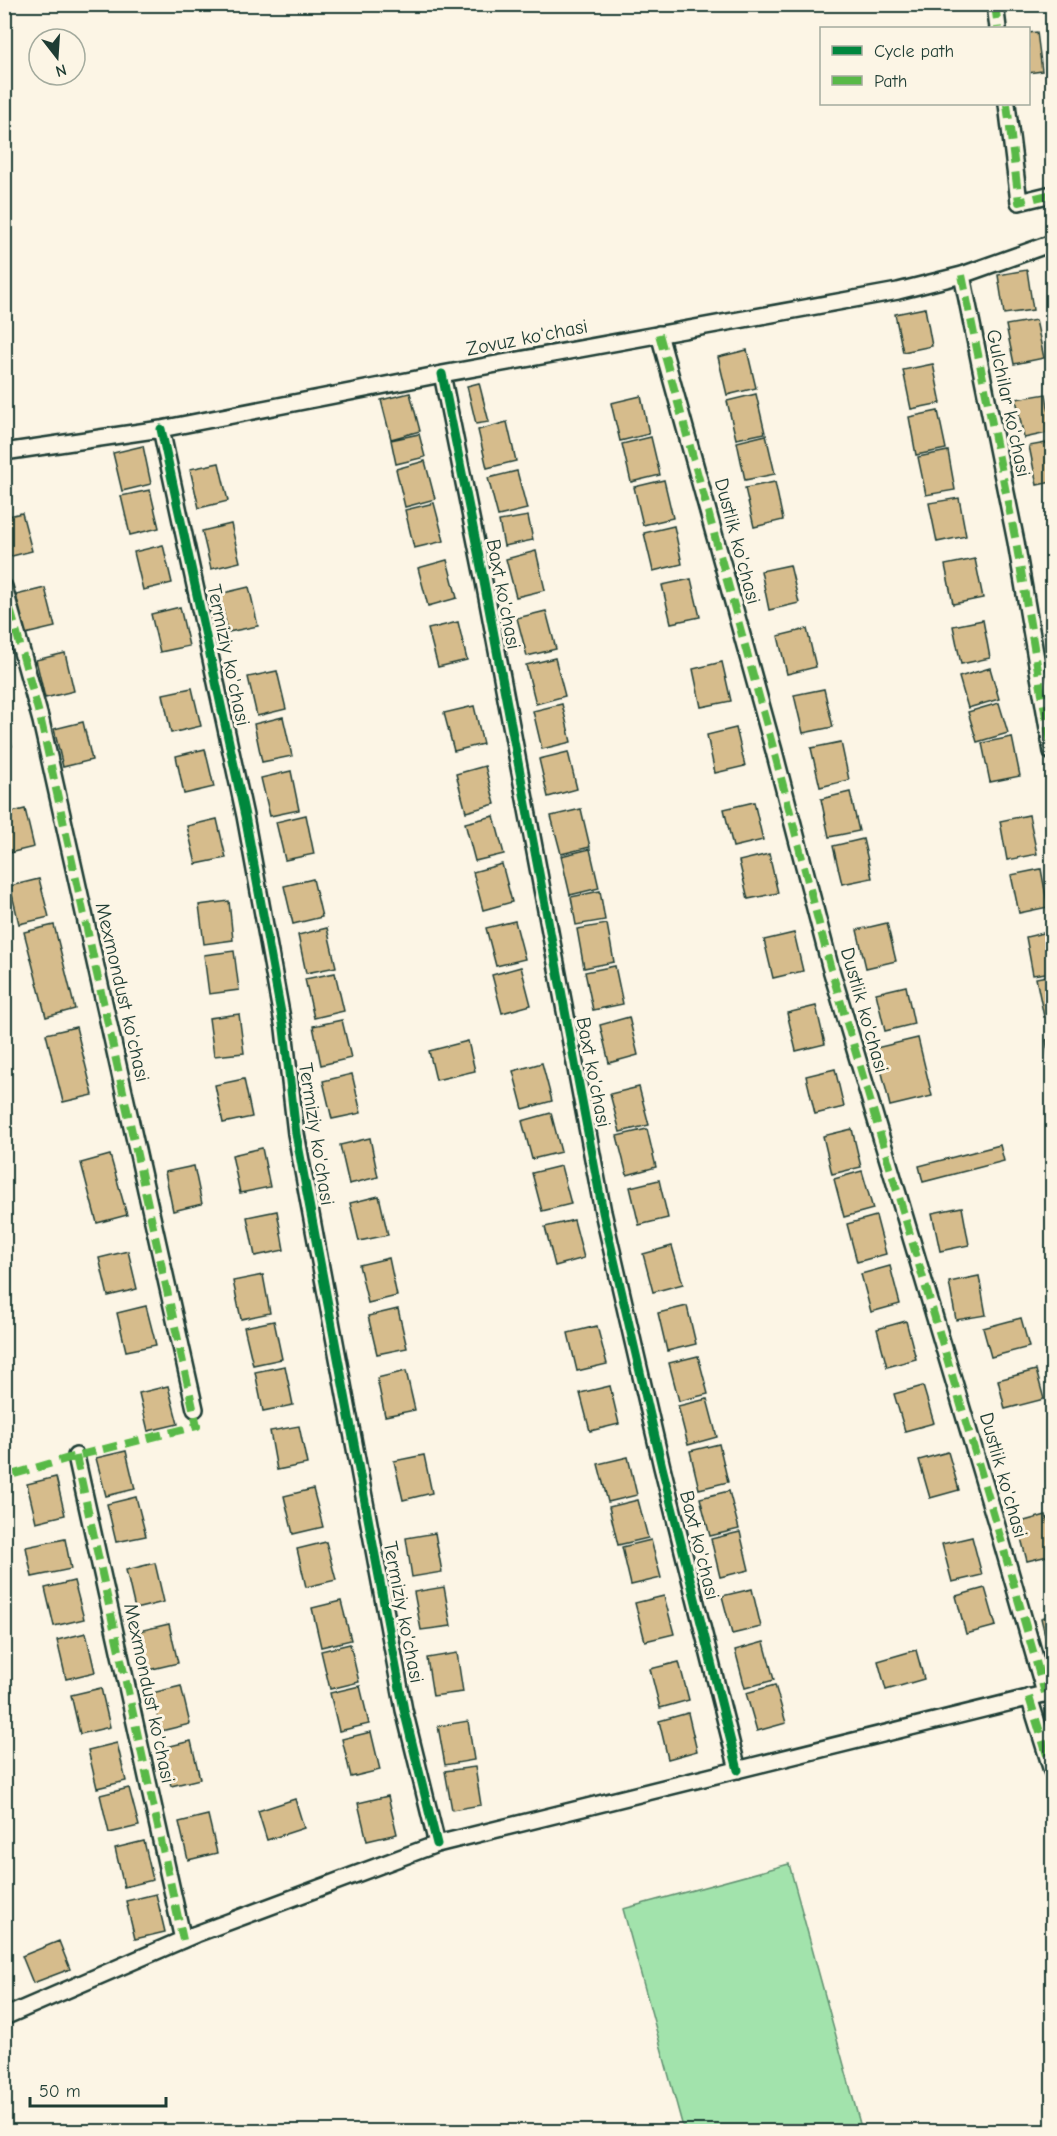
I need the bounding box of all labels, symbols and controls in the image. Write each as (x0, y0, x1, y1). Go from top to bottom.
north arrow (27, 27, 87, 87)
legend (820, 27, 1030, 105)
text: Cycle path (874, 41, 954, 62)
text: N (53, 60, 69, 81)
text: Path (874, 71, 907, 92)
street label: Zovuz ko'chasi (464, 314, 590, 361)
street label: Gulchilar ko'chasi (982, 327, 1035, 479)
street label: Dustlik ko'chasi (710, 476, 765, 607)
street label: Baxt ko'chasi (482, 537, 525, 651)
street label: Termiziy ko'chasi (202, 582, 255, 728)
street label: Mexmondust ko'chasi (91, 900, 154, 1084)
street label: Dustlik ko'chasi (836, 945, 893, 1076)
street label: Baxt ko'chasi (572, 1015, 615, 1129)
street label: Termiziy ko'chasi (294, 1061, 339, 1207)
street label: Dustlik ko'chasi (975, 1410, 1032, 1541)
street label: Baxt ko'chasi (675, 1488, 724, 1602)
street label: Termiziy ko'chasi (378, 1539, 429, 1685)
street label: Mexmondust ko'chasi (119, 1601, 180, 1785)
scale bar (30, 2070, 166, 2108)
text: 50 m (39, 2081, 81, 2102)

